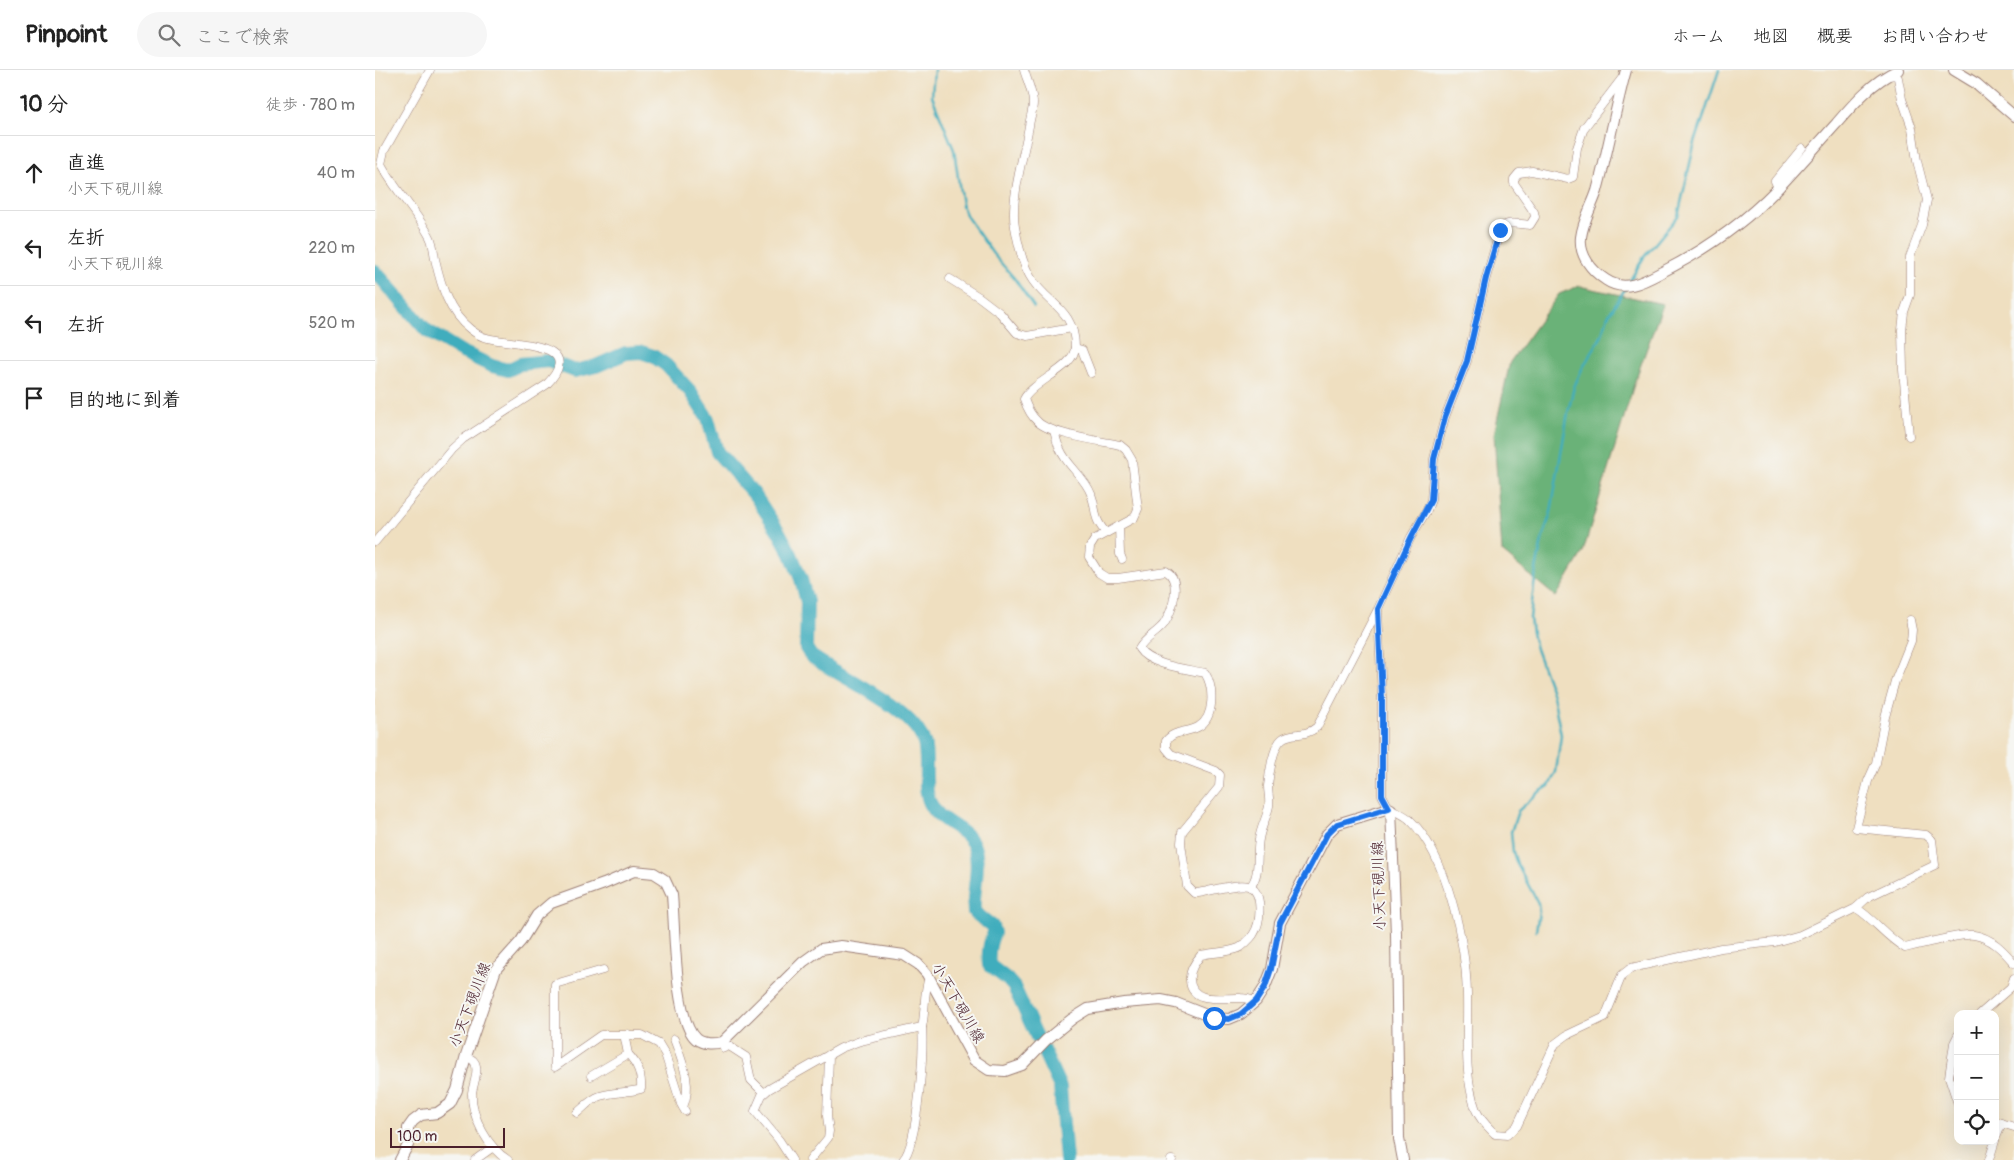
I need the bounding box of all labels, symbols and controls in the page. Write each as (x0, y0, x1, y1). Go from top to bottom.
search box (137, 12, 487, 57)
text: Pinpoint (25, 20, 107, 49)
icon: search (155, 21, 183, 49)
text: ここで検索 (195, 25, 290, 49)
text: ホーム (1672, 25, 1725, 48)
text: 地図 (1753, 25, 1789, 48)
text: 概要 (1817, 25, 1853, 48)
text: お問い合わせ (1881, 25, 1989, 48)
text: 10 分 (20, 91, 68, 118)
text: 徒歩 · 780 m (266, 95, 355, 115)
text: 直進 (67, 151, 105, 175)
icon: ahead (20, 159, 48, 187)
text: 40 m (317, 163, 355, 183)
text: 小天下硯川線 (67, 179, 163, 199)
route end (1489, 219, 1512, 242)
text: 左折 (67, 226, 105, 250)
icon: left (20, 234, 48, 262)
text: 220 m (309, 238, 355, 258)
text: 小天下硯川線 (67, 254, 163, 274)
icon: left (20, 309, 48, 337)
text: 左折 (67, 313, 105, 337)
text: 520 m (309, 313, 355, 333)
icon: arrive (20, 384, 48, 412)
text: 目的地に到着 (67, 388, 181, 412)
street label: 小天下硯川線 (1368, 841, 1390, 931)
street label: 小天下硯川線 (927, 959, 989, 1047)
street label: 小天下硯川線 (445, 960, 495, 1050)
route start (1203, 1007, 1226, 1030)
map controls (1954, 1010, 1999, 1145)
button: + (1954, 1010, 1999, 1055)
button: − (1954, 1055, 1999, 1100)
button: locate (1954, 1100, 1999, 1145)
scale bar (390, 1125, 505, 1148)
text: 100 m (397, 1128, 437, 1145)

